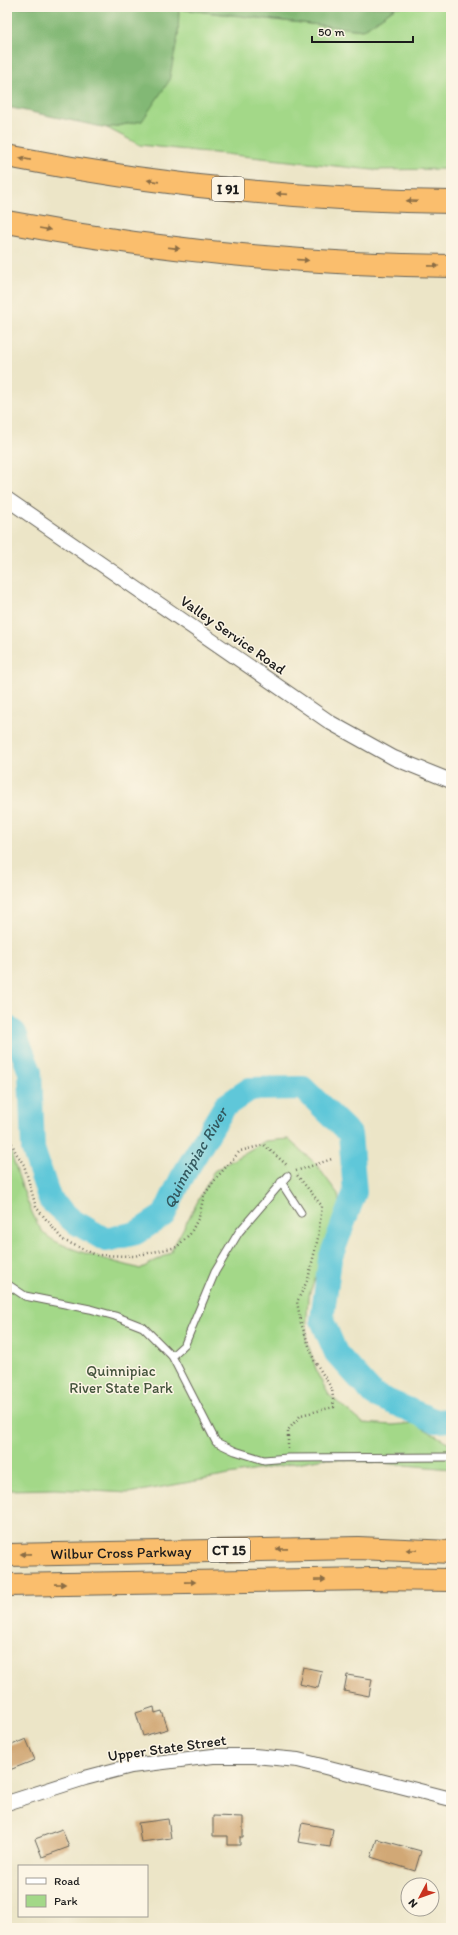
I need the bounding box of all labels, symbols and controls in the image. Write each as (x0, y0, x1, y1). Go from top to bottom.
scale bar (312, 18, 413, 44)
text: 50 m (318, 25, 344, 39)
one-way arrow (19, 156, 31, 162)
road number: I 91 (212, 177, 244, 201)
one-way arrow (147, 178, 159, 184)
one-way arrow (276, 190, 288, 197)
one-way arrow (406, 198, 418, 205)
one-way arrow (39, 226, 51, 232)
one-way arrow (168, 245, 180, 251)
one-way arrow (297, 257, 309, 264)
one-way arrow (427, 263, 440, 269)
street label: Valley Service Road (177, 592, 290, 679)
water label: Quinnipiac River (159, 1103, 232, 1211)
park label: Quinnipiac River State Park (69, 1362, 173, 1397)
road number: CT 15 (208, 1538, 250, 1562)
street label: Wilbur Cross Parkway (50, 1542, 192, 1563)
one-way arrow (276, 1546, 288, 1553)
one-way arrow (405, 1547, 418, 1553)
one-way arrow (19, 1551, 32, 1557)
one-way arrow (314, 1577, 327, 1583)
one-way arrow (184, 1579, 197, 1585)
one-way arrow (54, 1581, 66, 1588)
street label: Upper State Street (107, 1731, 228, 1765)
legend (18, 1865, 148, 1917)
text: Road (54, 1874, 80, 1888)
north arrow (400, 1877, 440, 1917)
text: Park (54, 1894, 78, 1908)
text: N (405, 1896, 420, 1910)

